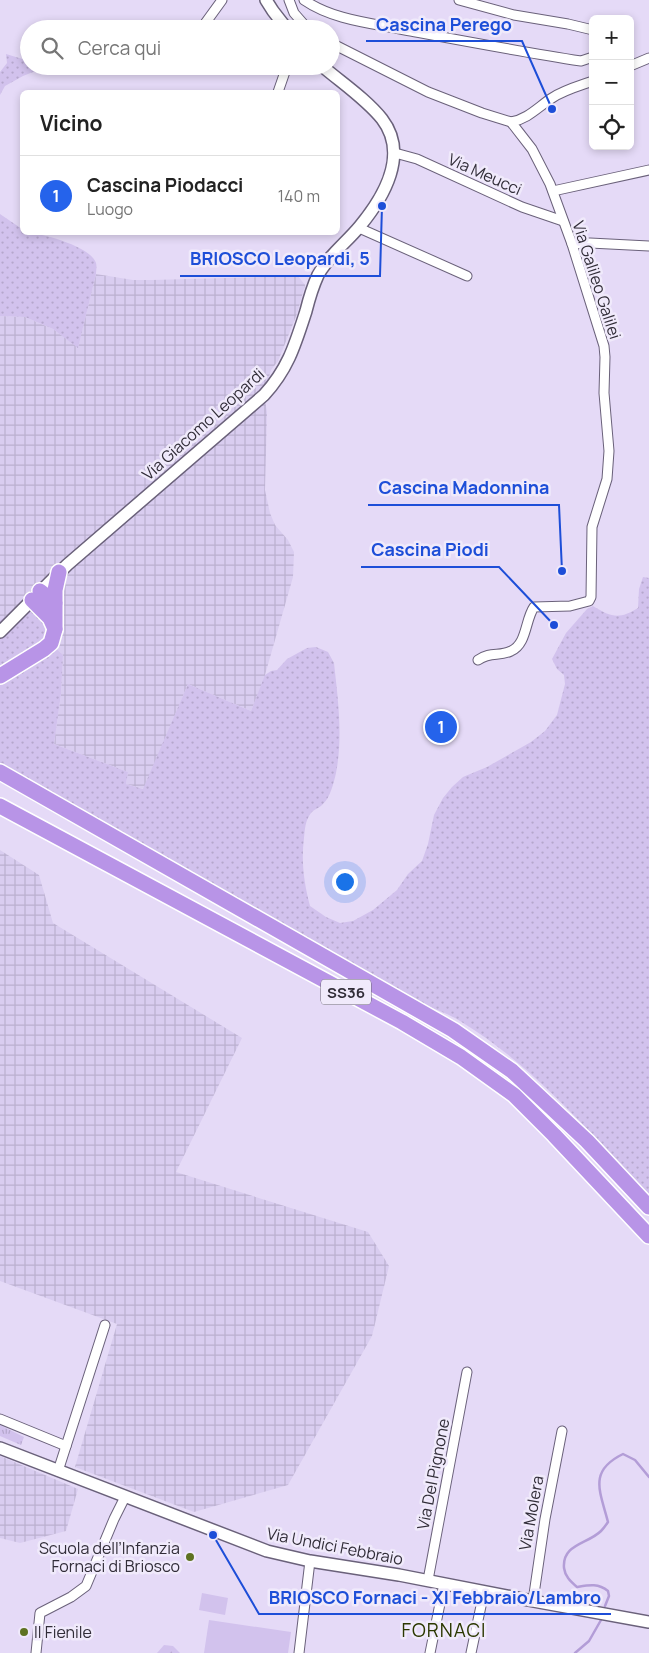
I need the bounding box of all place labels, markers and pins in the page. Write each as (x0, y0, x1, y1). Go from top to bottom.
callout: Cascina Perego (366, 8, 522, 41)
callout: BRIOSCO Leopardi, 5 (180, 243, 380, 276)
callout: Cascina Madonnina (368, 472, 559, 505)
callout: Cascina Piodi (361, 534, 499, 567)
pin: 1 (425, 708, 457, 746)
place label: Scuola dell’Infanzia Fornaci di Briosco (39, 1537, 180, 1577)
marker: Scuola dell’Infanzia Fornaci di Briosco (184, 1551, 196, 1563)
callout: BRIOSCO Fornaci - XI Febbraio/Lambro (259, 1581, 611, 1614)
place label: Il Fienile (34, 1621, 92, 1643)
marker: Il Fienile (18, 1626, 30, 1638)

